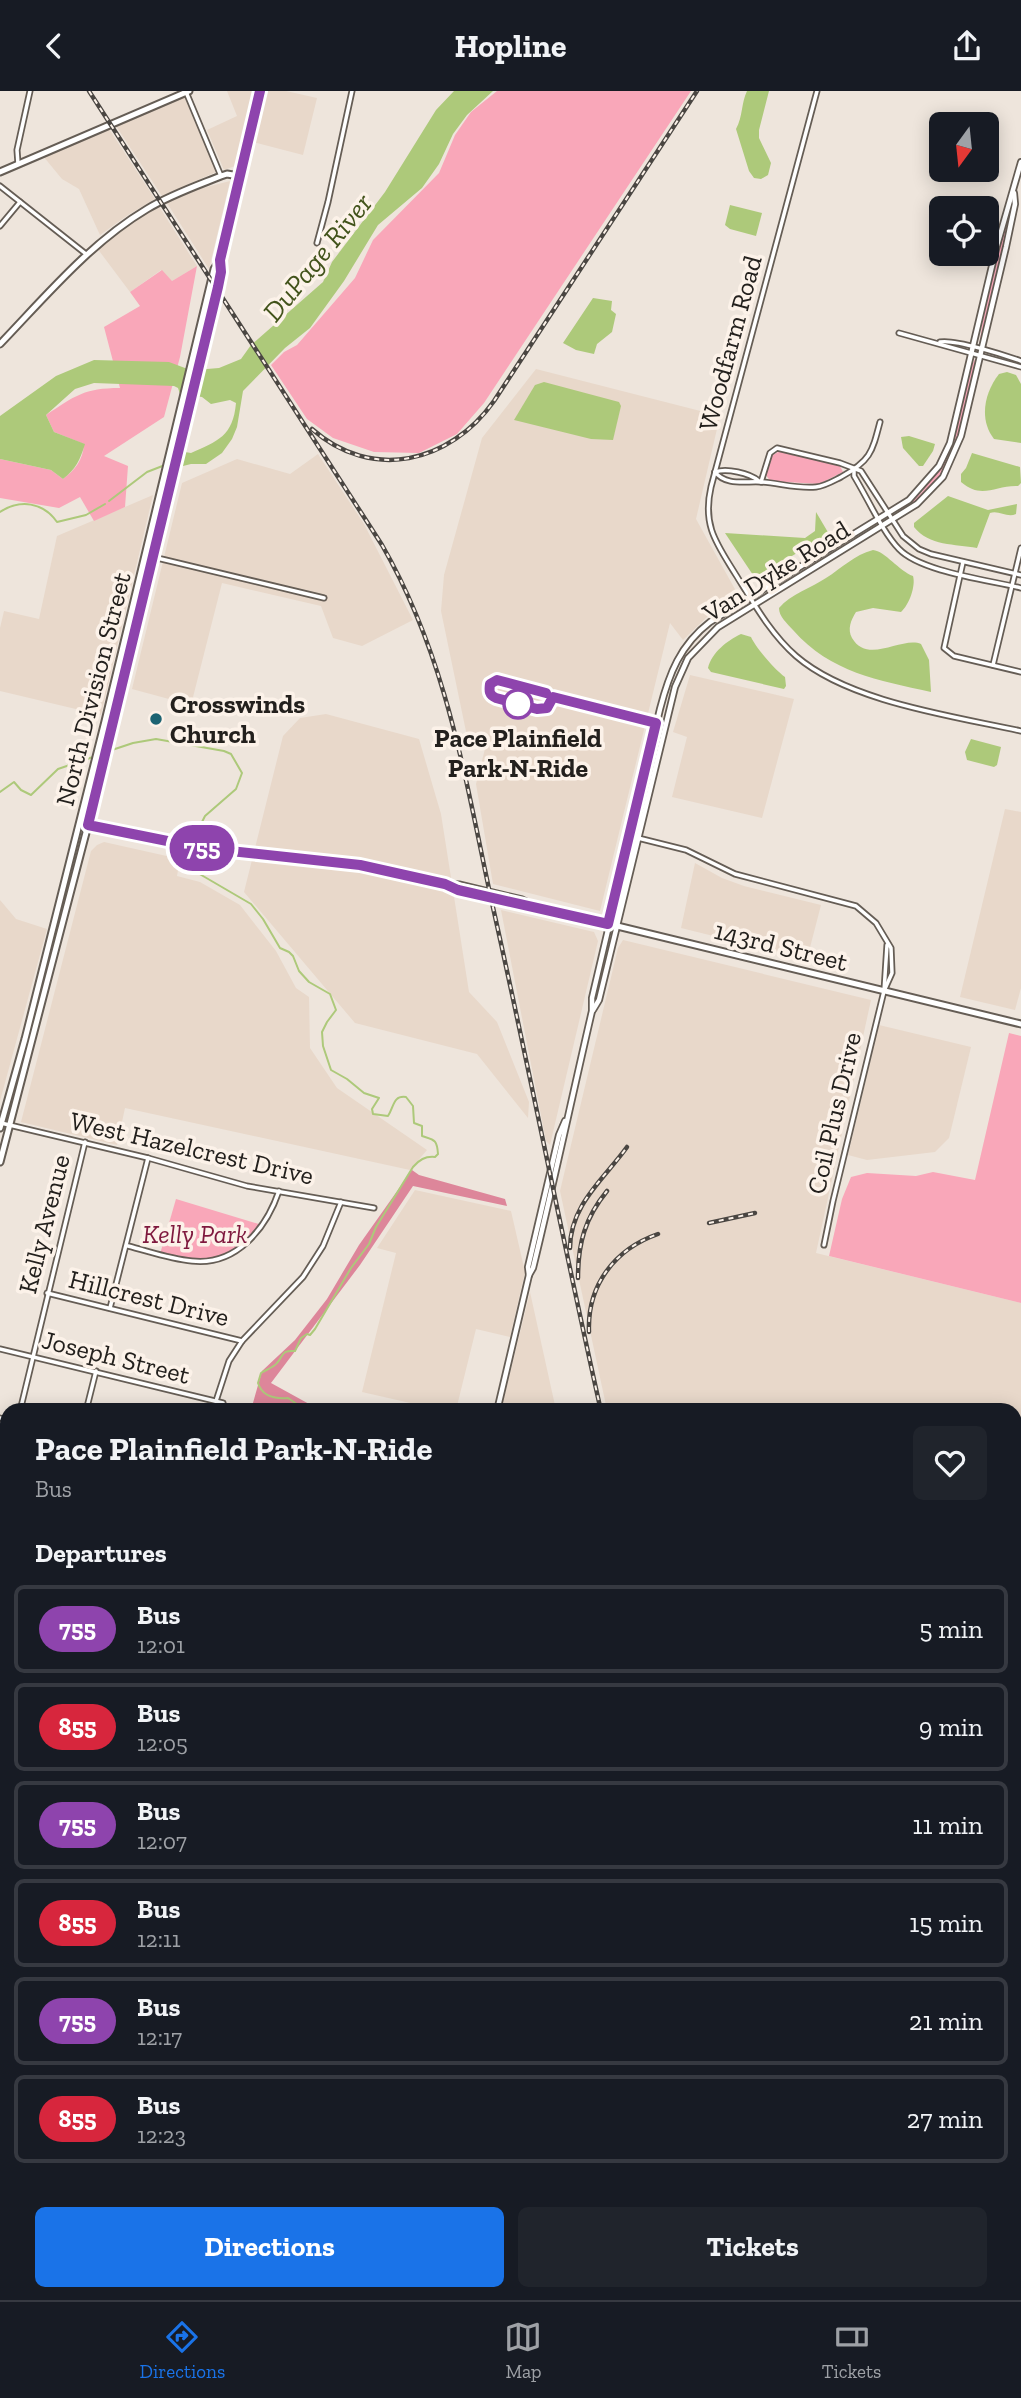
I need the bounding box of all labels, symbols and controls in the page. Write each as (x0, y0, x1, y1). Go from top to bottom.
icon: back (35, 27, 73, 65)
text: Hopline (455, 27, 566, 65)
icon: share (948, 27, 986, 65)
north arrow (929, 112, 999, 182)
map controls (929, 112, 999, 266)
water label: DuPage River (256, 187, 379, 328)
button: locate (929, 196, 999, 266)
street label: Woodfarm Road (691, 252, 769, 434)
street label: Van Dyke Road (696, 513, 855, 629)
street label: North Division Street (48, 568, 138, 809)
place label: Crosswinds Church (170, 688, 305, 750)
marker: Pace Plainfield Park-N-Ride (503, 689, 533, 719)
marker: Crosswinds Church (148, 711, 164, 727)
place label: Pace Plainfield Park-N-Ride (434, 722, 602, 784)
line badge: 755 (162, 825, 242, 871)
text: 755 (184, 833, 220, 862)
street label: 143rd Street (711, 914, 851, 978)
street label: Coil Plus Drive (800, 1029, 868, 1197)
street label: West Hazelcrest Drive (67, 1104, 317, 1192)
street label: Kelly Avenue (11, 1151, 77, 1297)
park label: Kelly Park (143, 1218, 247, 1250)
street label: Hillcrest Drive (66, 1263, 232, 1333)
street label: Joseph Street (39, 1323, 194, 1391)
button: heart (913, 1426, 987, 1500)
text: Pace Plainfield Park-N-Ride (35, 1429, 432, 1468)
text: Bus (35, 1475, 72, 1503)
text: Departures (35, 1537, 167, 1569)
text: Bus (137, 1599, 180, 1631)
text: 5 min (919, 1613, 983, 1645)
text: 755 (59, 1614, 96, 1643)
text: 12:01 (137, 1631, 185, 1659)
text: Bus (137, 1697, 180, 1729)
text: 9 min (919, 1711, 983, 1743)
text: 855 (59, 1712, 97, 1741)
text: 12:05 (137, 1729, 188, 1757)
text: Bus (137, 1795, 180, 1827)
text: 11 min (912, 1809, 983, 1841)
text: 755 (59, 1810, 96, 1839)
text: 12:07 (137, 1827, 187, 1855)
text: Bus (137, 1893, 180, 1925)
text: 15 min (909, 1907, 983, 1939)
text: 855 (59, 1908, 97, 1937)
text: 12:11 (137, 1925, 181, 1953)
text: Bus (137, 1991, 180, 2023)
text: 21 min (909, 2005, 983, 2037)
text: 755 (59, 2006, 96, 2035)
text: 12:17 (137, 2023, 182, 2051)
text: Bus (137, 2089, 180, 2121)
text: 27 min (907, 2103, 983, 2135)
text: 855 (59, 2104, 97, 2133)
text: 12:23 (137, 2121, 186, 2149)
button: Directions (35, 2207, 504, 2287)
button: Tickets (518, 2207, 987, 2287)
tab: Directions (140, 2318, 225, 2383)
tab: Map (504, 2318, 542, 2383)
tab: Tickets (822, 2318, 881, 2383)

